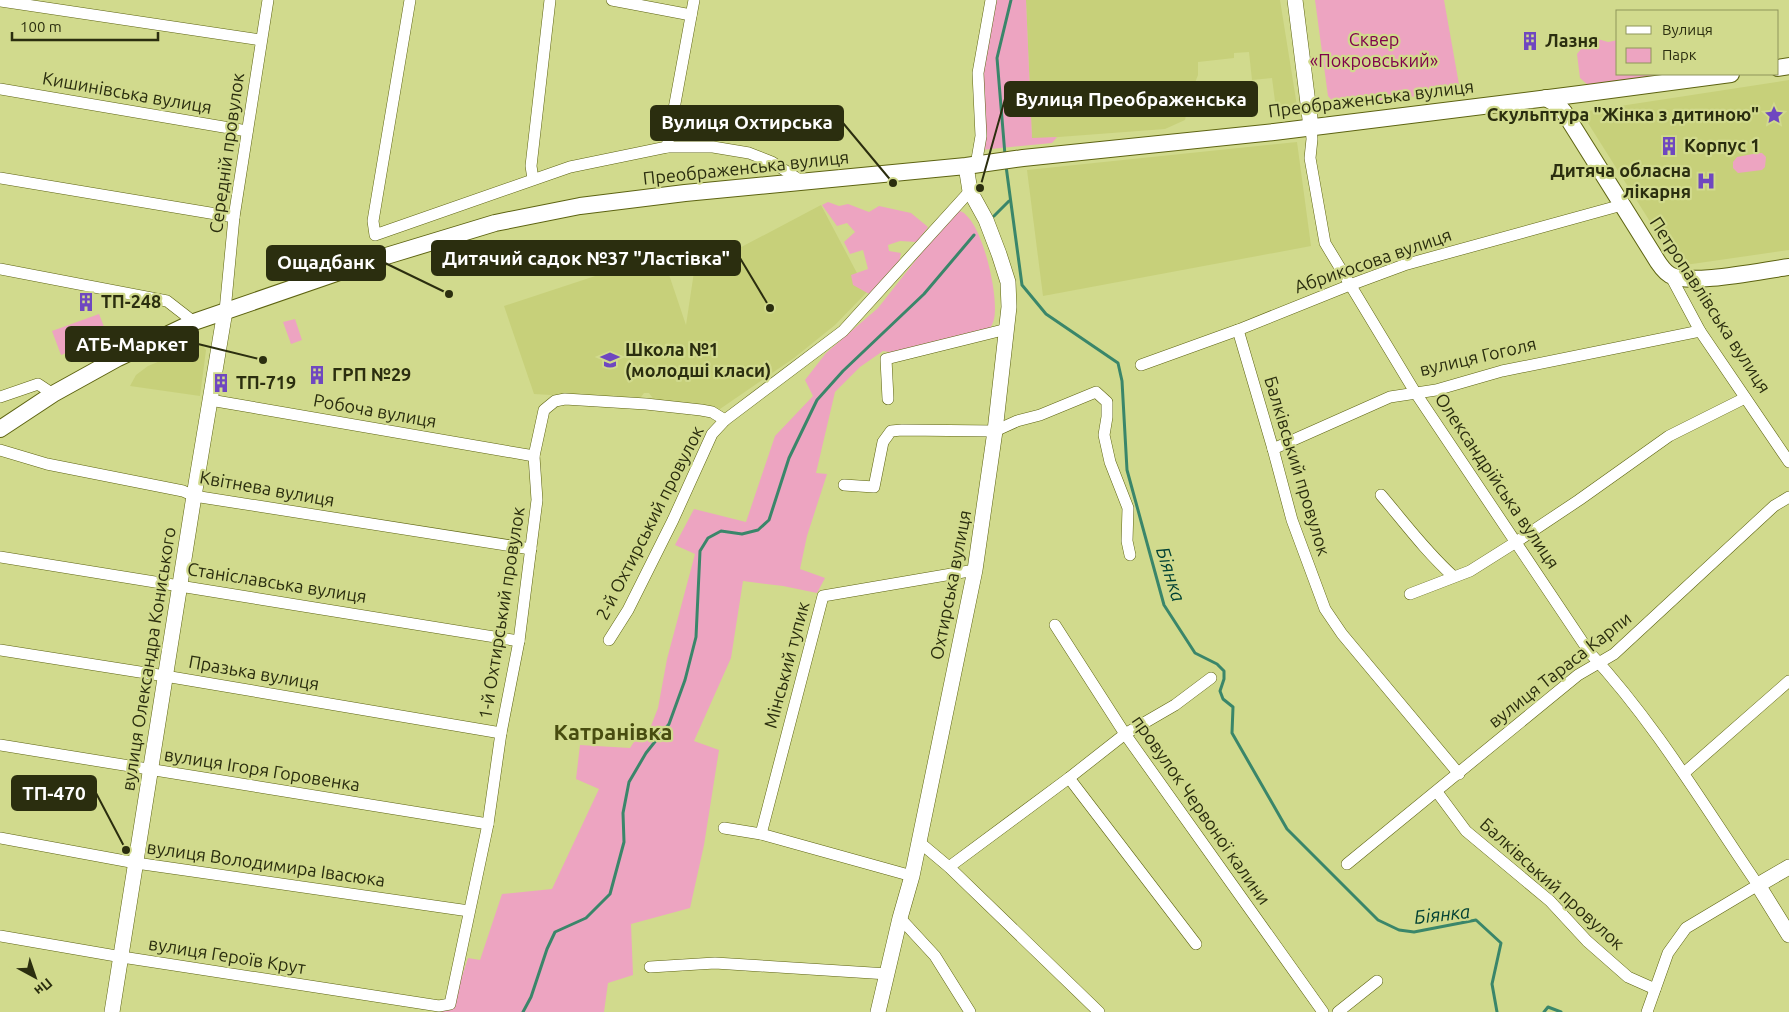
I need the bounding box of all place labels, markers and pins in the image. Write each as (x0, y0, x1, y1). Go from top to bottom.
building icon: Лазня (1519, 30, 1541, 52)
place label: Лазня (1545, 30, 1598, 50)
callout: Вулиця Преображенська (1005, 82, 1257, 116)
place label: Скульптура "Жінка з дитиною" (1487, 104, 1759, 124)
place icon: Скульптура "Жінка з дитиною" (1763, 104, 1785, 126)
callout: Вулиця Охтирська (651, 106, 843, 140)
building icon: Корпус 1 (1658, 135, 1680, 157)
place label: Корпус 1 (1684, 135, 1760, 155)
place label: Дитяча обласна лікарня (1551, 160, 1691, 201)
hospital icon: Дитяча обласна лікарня (1695, 170, 1717, 192)
callout: Дитячий садок №37 "Ластівка" (432, 241, 740, 275)
callout: Ощадбанк (267, 246, 385, 280)
building icon: ТП-248 (75, 291, 97, 313)
place label: ТП-248 (101, 291, 161, 311)
callout: АТБ-Маркет (66, 327, 198, 361)
place label: Школа №1 (молодші класи) (625, 339, 771, 381)
school or university icon: Школа №1 (молодші класи) (599, 349, 621, 371)
building icon: ГРП №29 (306, 364, 328, 386)
place label: ГРП №29 (332, 364, 411, 384)
building icon: ТП-719 (210, 372, 232, 394)
place label: ТП-719 (236, 372, 296, 392)
callout: ТП-470 (12, 776, 96, 810)

